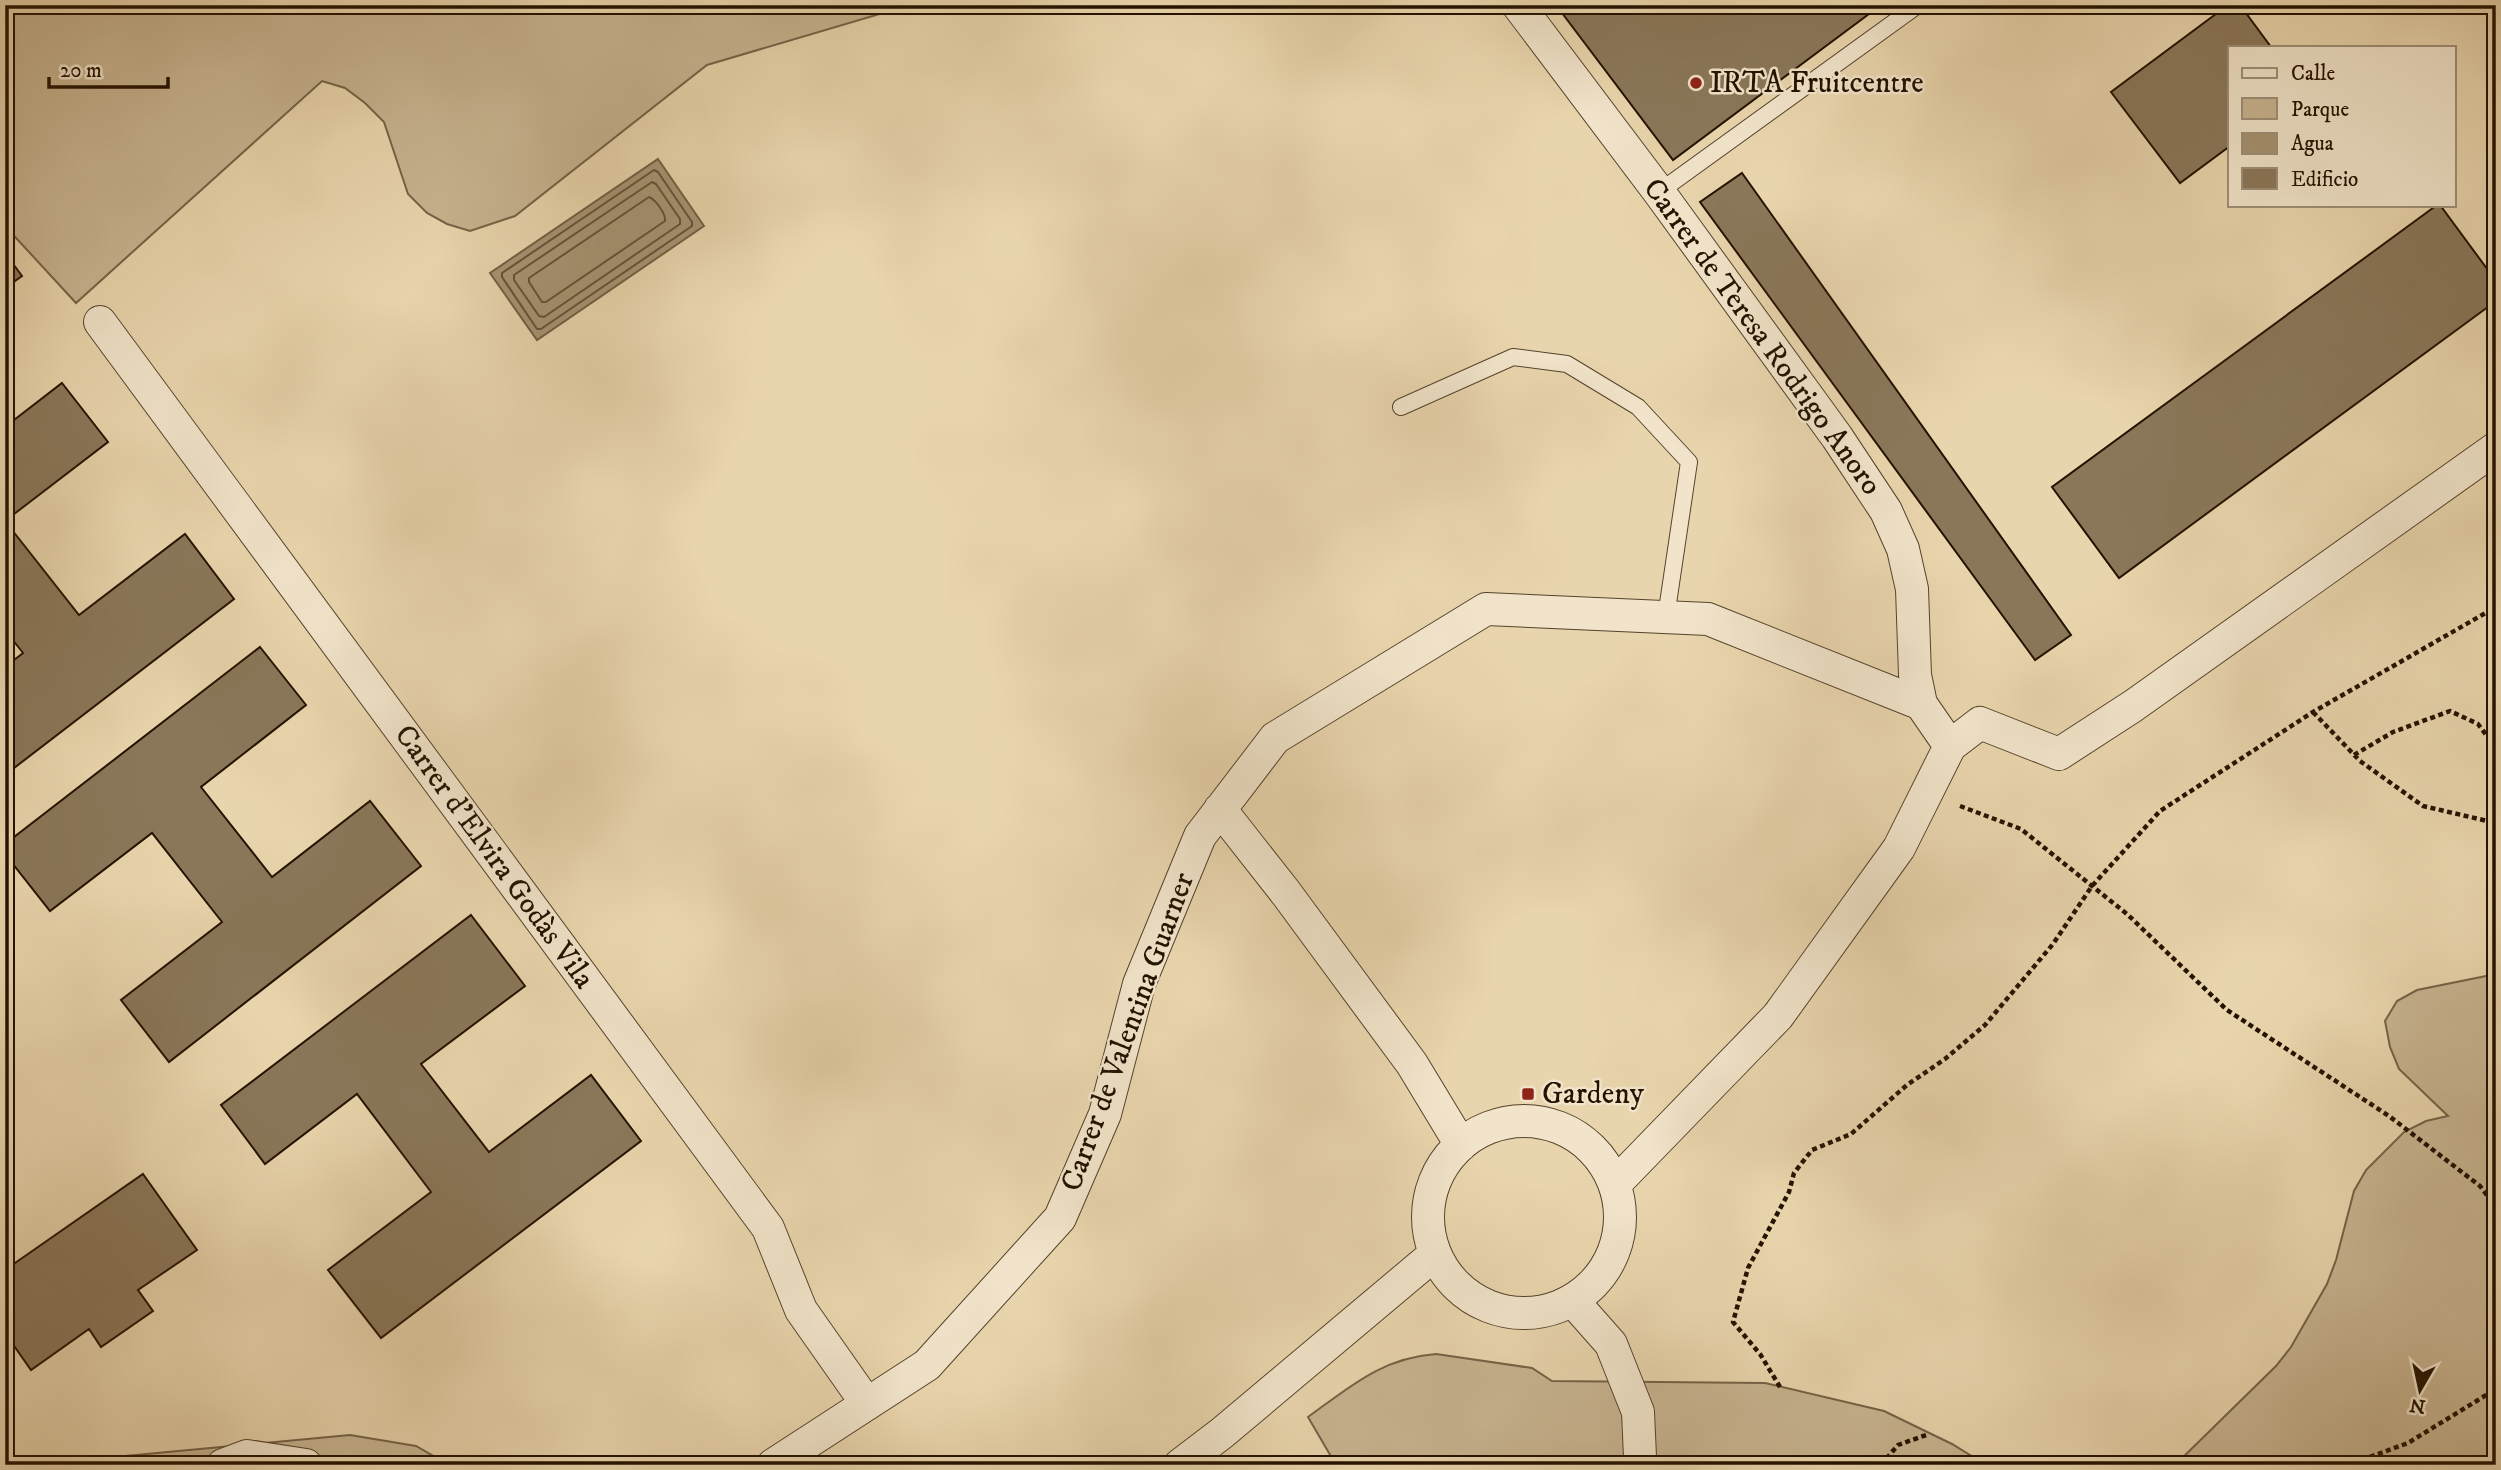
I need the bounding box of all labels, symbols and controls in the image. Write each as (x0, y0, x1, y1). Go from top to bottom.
scale bar (49, 46, 168, 90)
legend (2228, 46, 2456, 206)
text: 20 m (60, 58, 102, 84)
text: Calle (2291, 61, 2335, 87)
place label: IRTA Fruitcentre (1710, 65, 1924, 102)
marker: IRTA Fruitcentre (1688, 75, 1704, 91)
text: Parque (2291, 97, 2349, 123)
text: Agua (2291, 131, 2334, 157)
text: Edificio (2291, 167, 2358, 193)
street label: Carrer de Teresa Rodrigo Anoro (1635, 171, 1889, 503)
street label: Carrer d'Elvira Godàs Vila (386, 718, 602, 996)
street label: Carrer de Valentina Guarner (1053, 868, 1203, 1196)
place label: Gardeny (1542, 1076, 1645, 1113)
marker: Gardeny (1520, 1086, 1536, 1102)
north arrow (2386, 1354, 2456, 1424)
text: N (2408, 1393, 2427, 1418)

